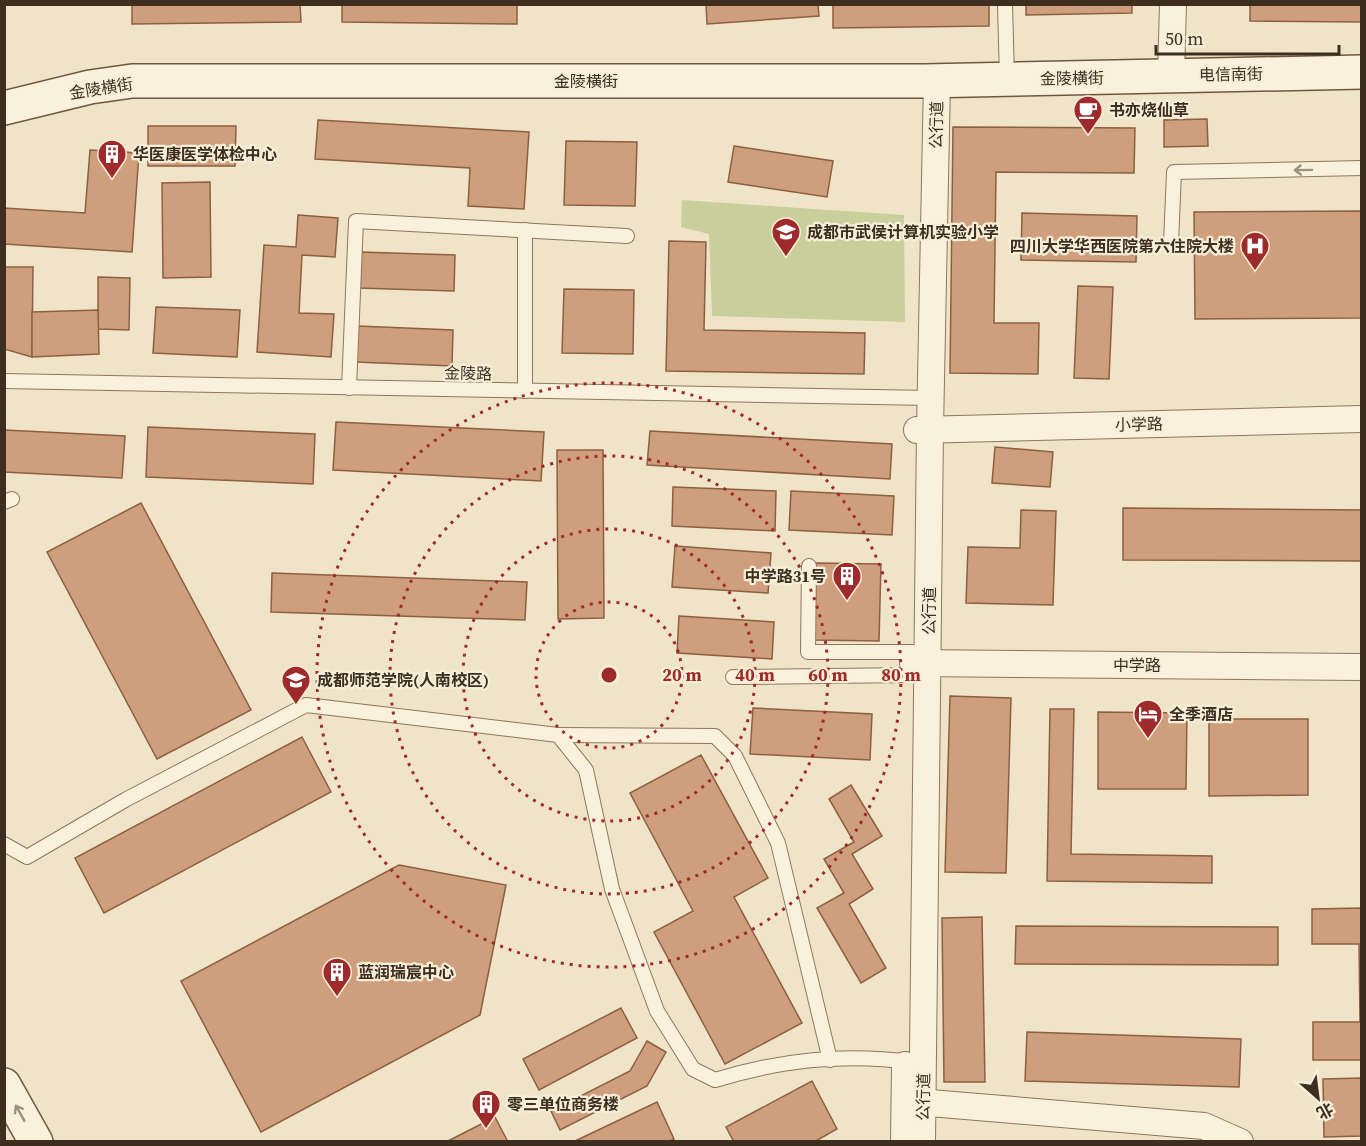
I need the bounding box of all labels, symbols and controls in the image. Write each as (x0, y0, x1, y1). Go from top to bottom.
scale bar (1156, 18, 1339, 56)
text: 50 m (1165, 26, 1203, 51)
street label: 电信南街 (1199, 62, 1263, 86)
street label: 金陵横街 (1040, 66, 1104, 90)
street label: 金陵横街 (554, 70, 618, 92)
street label: 金陵横街 (68, 72, 134, 104)
cafe icon: 书亦烧仙草 (1072, 94, 1104, 136)
place label: 书亦烧仙草 (1109, 99, 1189, 121)
street label: 公行道 (925, 101, 947, 149)
building icon: 华医康医学体检中心 (96, 138, 128, 180)
place label: 华医康医学体检中心 (133, 143, 277, 165)
one-way arrow (1294, 164, 1314, 175)
school or university icon: 成都市武侯计算机实验小学 (770, 216, 802, 258)
place label: 成都市武侯计算机实验小学 (807, 221, 999, 243)
hospital icon: 四川大学华西医院第六住院大楼 (1239, 230, 1271, 272)
place label: 四川大学华西医院第六住院大楼 (1010, 235, 1234, 257)
street label: 金陵路 (444, 362, 492, 384)
street label: 小学路 (1115, 413, 1163, 435)
building icon: 中学路31号 (831, 560, 863, 602)
place label: 中学路31号 (745, 565, 826, 587)
street label: 公行道 (918, 587, 940, 635)
street label: 中学路 (1113, 654, 1161, 676)
text: 20 m (662, 662, 702, 687)
text: 40 m (735, 662, 775, 687)
text: 60 m (808, 662, 848, 687)
text: 80 m (881, 662, 921, 687)
school or university icon: 成都师范学院(人南校区) (280, 664, 312, 706)
centre of rings (599, 665, 619, 685)
place label: 成都师范学院(人南校区) (317, 669, 489, 691)
hotel icon: 全季酒店 (1132, 698, 1164, 740)
place label: 全季酒店 (1169, 703, 1233, 725)
building icon: 蓝润瑞宸中心 (321, 956, 353, 998)
place label: 蓝润瑞宸中心 (358, 961, 454, 983)
north arrow (1288, 1068, 1348, 1128)
street label: 公行道 (912, 1073, 934, 1121)
building icon: 零三单位商务楼 (470, 1088, 502, 1130)
place label: 零三单位商务楼 (507, 1093, 619, 1115)
text: 北 (1313, 1098, 1337, 1125)
one-way arrow (14, 1105, 26, 1122)

